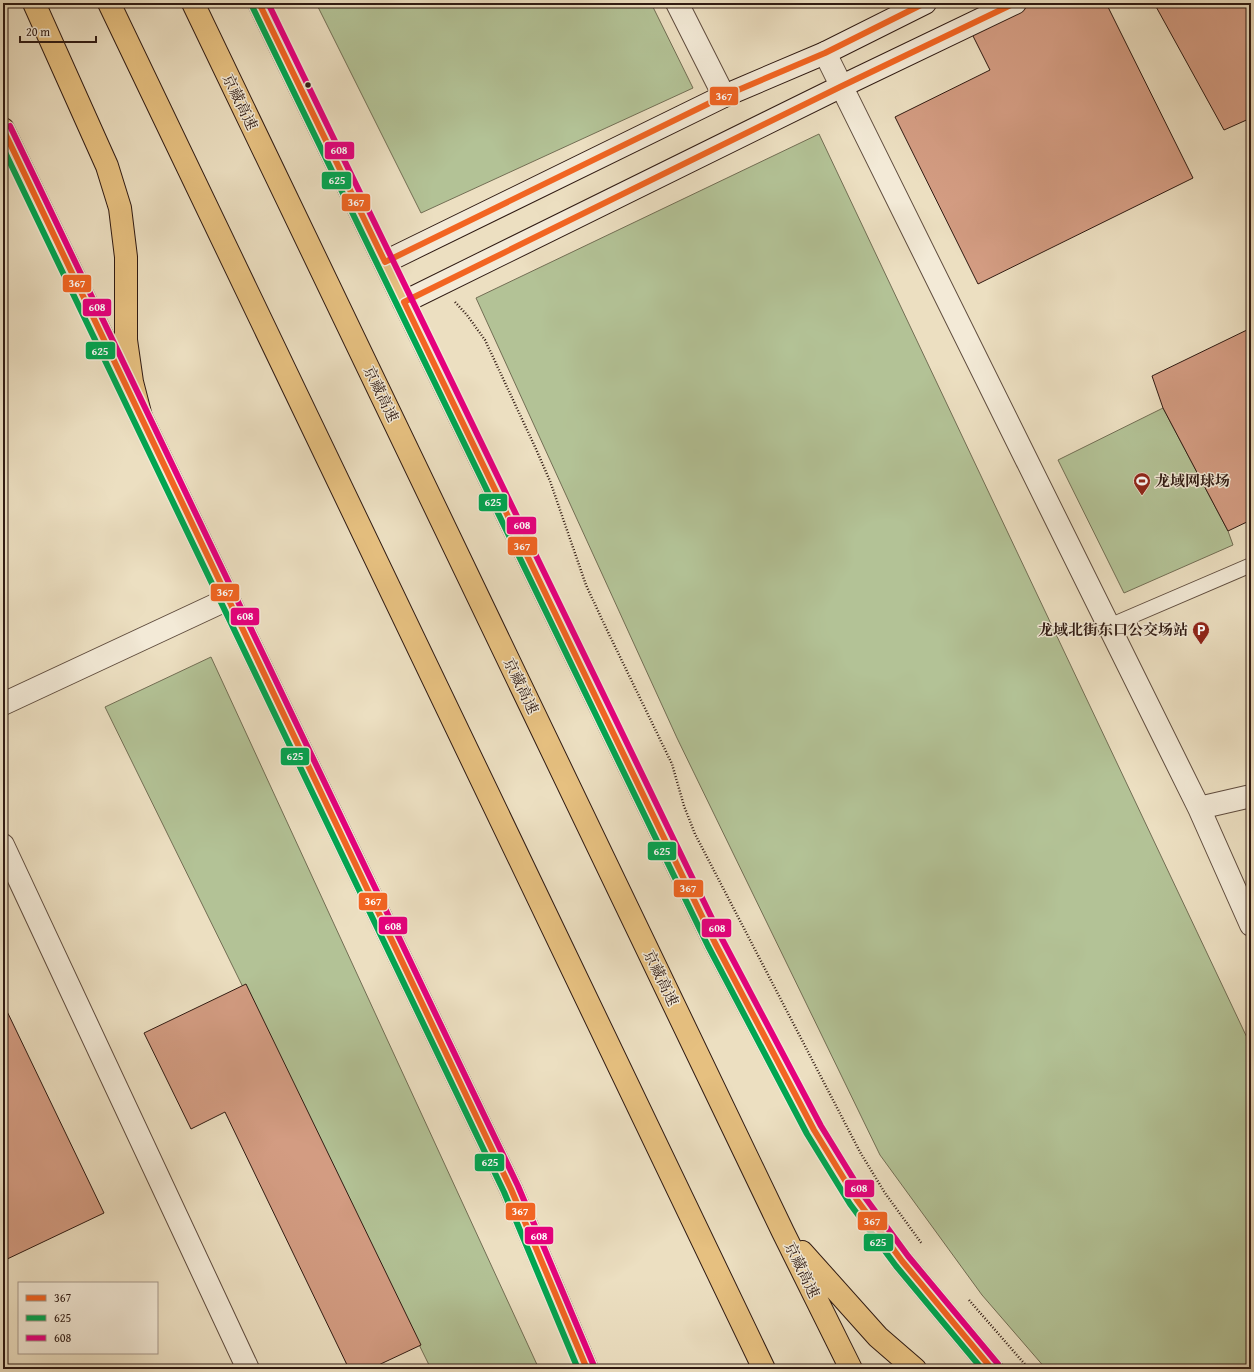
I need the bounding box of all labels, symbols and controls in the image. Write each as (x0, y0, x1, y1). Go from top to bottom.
scale bar (20, 18, 96, 44)
text: 20 m (26, 23, 50, 40)
street label: 京藏高速 (218, 70, 263, 133)
unlabelled marker (303, 80, 313, 90)
line badge: 367 (709, 86, 739, 106)
text: 367 (715, 88, 733, 104)
line badge: 608 (324, 141, 355, 160)
text: 608 (330, 142, 348, 158)
line badge: 625 (321, 171, 352, 190)
text: 625 (328, 172, 346, 188)
line badge: 367 (341, 193, 371, 212)
text: 367 (347, 194, 365, 210)
line badge: 367 (62, 274, 92, 293)
text: 367 (68, 275, 86, 291)
line badge: 608 (82, 298, 112, 317)
text: 608 (88, 299, 106, 315)
line badge: 625 (85, 341, 116, 360)
text: 625 (91, 343, 109, 359)
street label: 京藏高速 (359, 362, 404, 425)
place label: 龙域网球场 (1155, 470, 1230, 491)
sports icon: 龙域网球场 (1132, 471, 1152, 496)
line badge: 625 (478, 493, 508, 512)
text: 625 (484, 494, 502, 510)
line badge: 608 (506, 516, 537, 535)
text: 608 (513, 517, 531, 533)
line badge: 367 (507, 536, 538, 556)
text: 367 (513, 538, 531, 554)
line badge: 367 (210, 583, 240, 602)
text: 367 (216, 584, 234, 600)
line badge: 608 (230, 607, 260, 626)
text: 608 (236, 608, 254, 624)
place label: 龙域北街东口公交场站 (1038, 619, 1188, 640)
parking icon: 龙域北街东口公交场站 (1191, 620, 1211, 645)
street label: 京藏高速 (499, 654, 544, 717)
line badge: 625 (280, 747, 310, 766)
text: 625 (286, 748, 304, 764)
line badge: 625 (647, 841, 677, 861)
text: 625 (653, 843, 671, 859)
line badge: 367 (673, 879, 704, 898)
text: 367 (679, 880, 697, 896)
line badge: 367 (358, 892, 388, 911)
text: 367 (364, 893, 382, 909)
line badge: 608 (378, 916, 408, 935)
text: 608 (384, 918, 402, 934)
line badge: 608 (701, 918, 732, 938)
text: 608 (708, 920, 726, 936)
street label: 京藏高速 (639, 946, 684, 1009)
line badge: 625 (474, 1153, 505, 1172)
text: 625 (481, 1154, 499, 1170)
line badge: 608 (844, 1179, 875, 1198)
text: 608 (850, 1180, 868, 1196)
line badge: 367 (505, 1202, 536, 1221)
text: 367 (511, 1203, 529, 1219)
line badge: 367 (857, 1211, 888, 1231)
text: 367 (863, 1213, 881, 1229)
line badge: 608 (524, 1226, 554, 1245)
text: 608 (530, 1228, 548, 1244)
line badge: 625 (863, 1233, 894, 1252)
text: 625 (869, 1234, 887, 1250)
street label: 京藏高速 (780, 1238, 825, 1301)
legend (18, 1282, 158, 1354)
text: 367 (54, 1289, 72, 1306)
text: 625 (54, 1309, 72, 1326)
text: 608 (54, 1329, 72, 1346)

